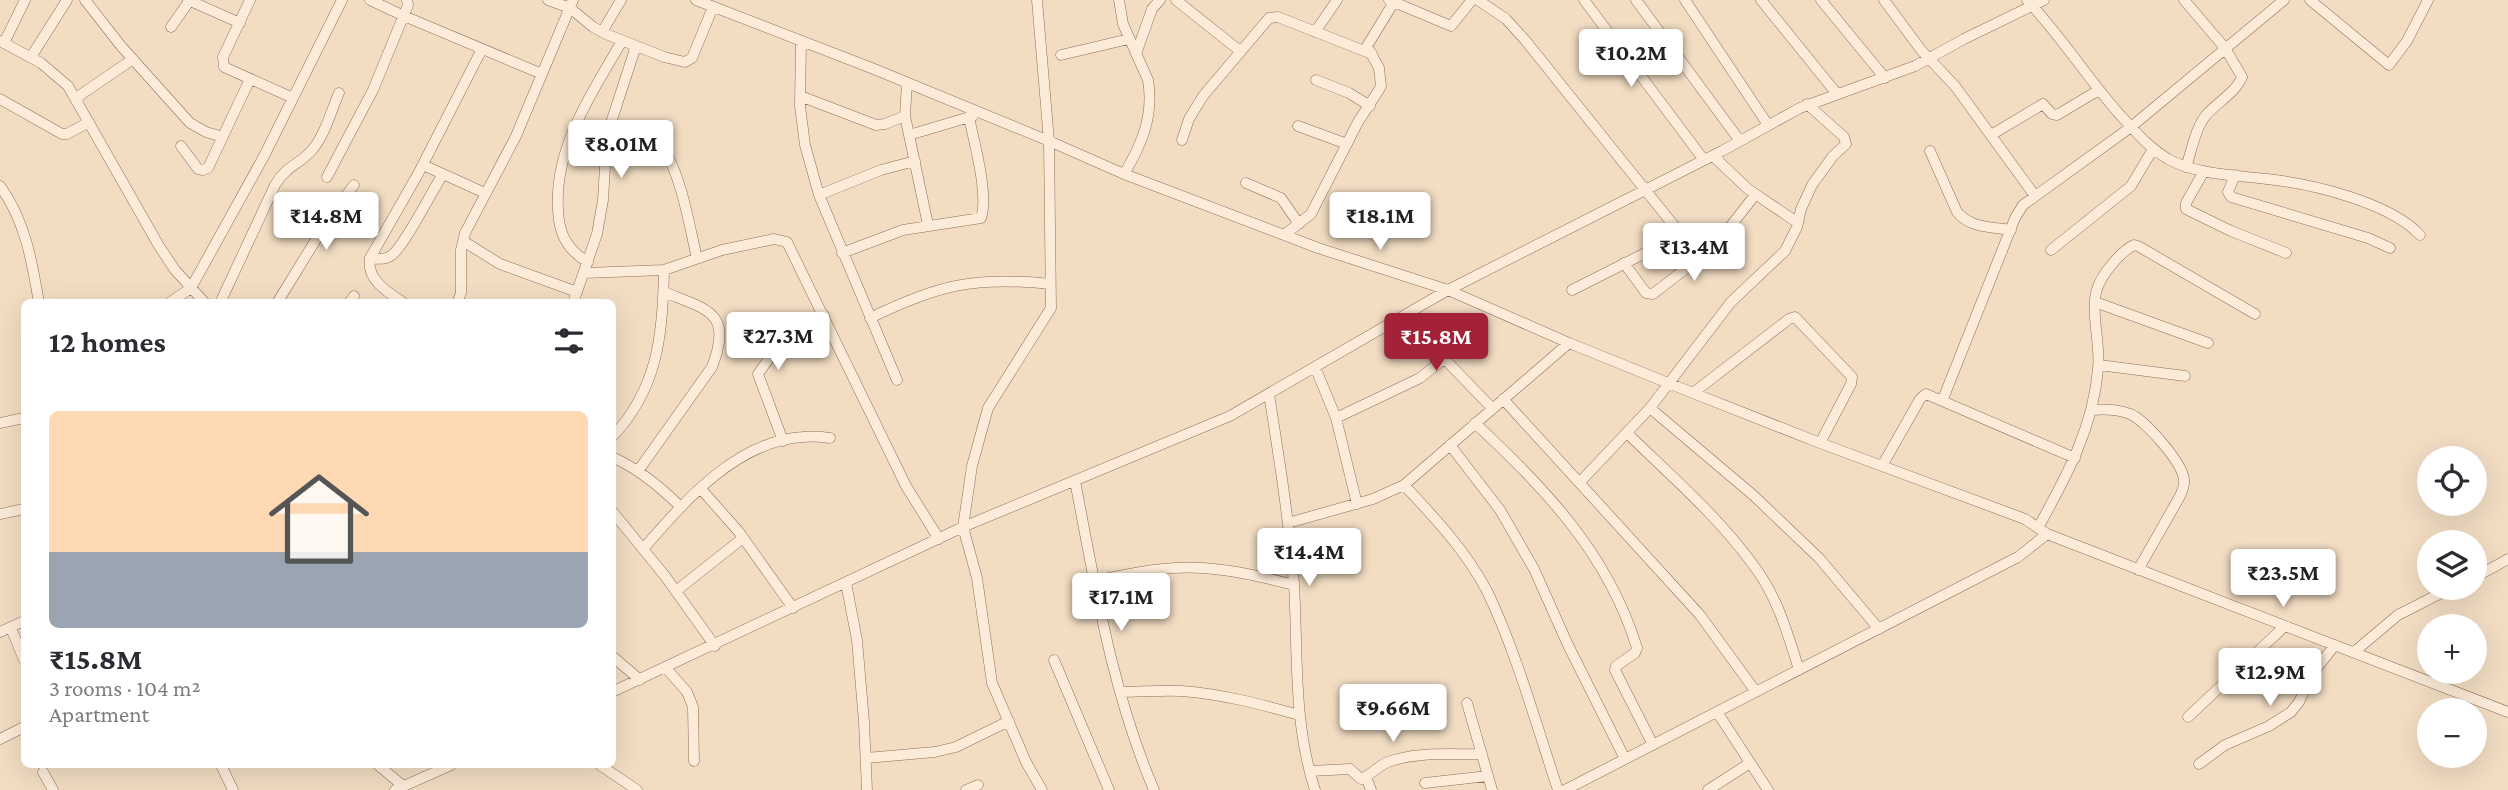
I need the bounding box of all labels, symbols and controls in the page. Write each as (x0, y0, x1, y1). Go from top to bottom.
pin: ₹10.2M (1574, 29, 1688, 89)
text: ₹10.2M (1595, 39, 1667, 65)
pin: ₹8.01M (564, 120, 678, 180)
text: ₹8.01M (584, 130, 658, 156)
pin: ₹14.8M (269, 192, 383, 252)
pin: ₹18.1M (1323, 192, 1437, 252)
text: ₹14.8M (290, 202, 362, 228)
text: ₹18.1M (1346, 202, 1414, 228)
pin: ₹13.4M (1637, 224, 1751, 283)
text: ₹13.4M (1659, 233, 1729, 259)
pin: ₹27.3M (721, 312, 835, 372)
pin: ₹15.8M (1379, 314, 1493, 373)
icon: filters (550, 322, 588, 360)
text: ₹27.3M (743, 322, 813, 348)
text: ₹15.8M (1400, 323, 1472, 349)
text: 12 homes (49, 325, 166, 358)
map controls (2417, 446, 2487, 768)
button: locate (2417, 446, 2487, 516)
icon: home (256, 456, 382, 582)
pin: ₹14.4M (1252, 528, 1366, 588)
button: layers (2417, 530, 2487, 600)
text: ₹14.4M (1273, 538, 1345, 564)
pin: ₹23.5M (2226, 550, 2340, 609)
text: ₹23.5M (2247, 559, 2319, 585)
pin: ₹17.1M (1064, 574, 1178, 633)
text: ₹17.1M (1088, 583, 1154, 609)
button: + (2417, 614, 2487, 684)
text: ₹15.8M (49, 642, 142, 675)
pin: ₹12.9M (2213, 648, 2327, 708)
text: ₹12.9M (2234, 658, 2306, 684)
text: 3 rooms · 104 m² (49, 675, 201, 701)
pin: ₹9.66M (1336, 684, 1450, 744)
text: ₹9.66M (1356, 694, 1430, 720)
button: − (2417, 698, 2487, 768)
text: Apartment (49, 701, 149, 727)

